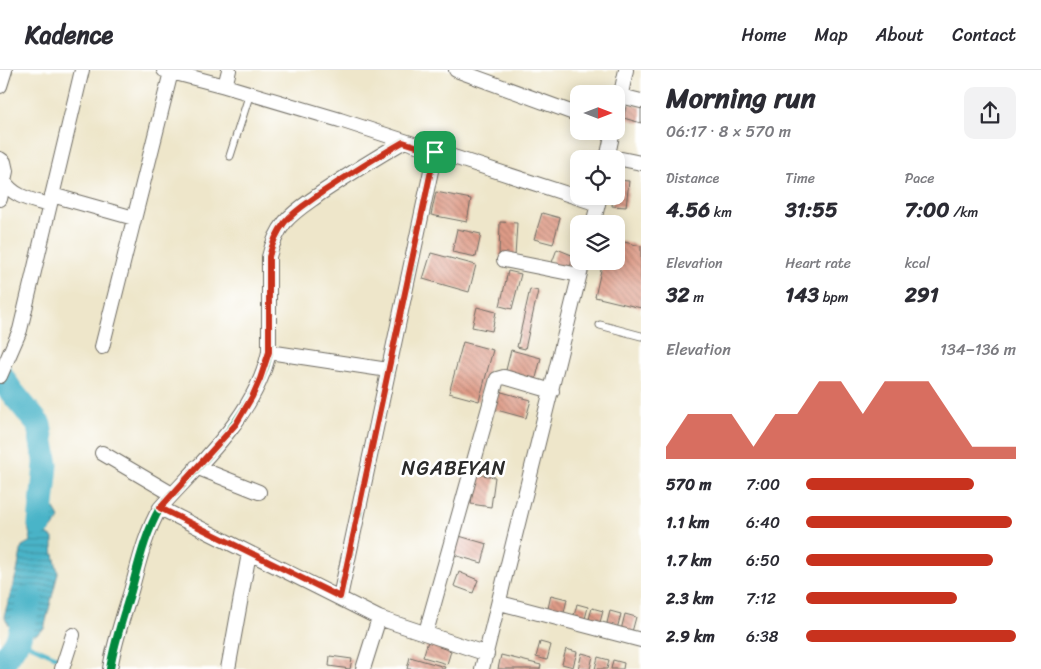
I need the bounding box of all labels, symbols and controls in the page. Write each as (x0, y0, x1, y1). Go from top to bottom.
text: Kadence (25, 14, 113, 56)
text: Home (742, 19, 787, 51)
text: Map (815, 19, 848, 51)
text: About (876, 19, 924, 51)
text: Contact (952, 19, 1016, 51)
text: Morning run (666, 73, 816, 122)
north arrow (570, 85, 625, 140)
map controls (570, 85, 625, 270)
button: share (964, 87, 1016, 139)
text: 06:17 · 8 × 570 m (666, 117, 791, 146)
pin (414, 131, 456, 173)
icon: arrive (421, 138, 449, 166)
button: locate (570, 150, 625, 205)
text: Distance (666, 166, 719, 191)
text: Time (785, 166, 815, 191)
text: Pace (905, 166, 934, 191)
text: 4.56 (666, 191, 710, 229)
text: 31:55 (785, 191, 838, 229)
text: 7:00 (905, 191, 950, 229)
text: km (710, 200, 732, 225)
text: /km (950, 200, 978, 225)
button: layers (570, 215, 625, 270)
text: Elevation (666, 251, 723, 276)
text: Heart rate (785, 251, 851, 276)
text: kcal (905, 251, 930, 276)
text: 32 (666, 276, 690, 314)
text: 143 (785, 276, 819, 314)
text: 291 (905, 276, 939, 314)
text: m (690, 285, 704, 310)
text: bpm (819, 285, 848, 310)
text: Elevation (666, 335, 731, 364)
text: 134–136 m (940, 335, 1016, 364)
district label: NGABEYAN (402, 451, 506, 486)
text: 570 m (666, 470, 711, 499)
text: 7:00 (746, 470, 780, 499)
text: 1.1 km (666, 508, 710, 537)
text: 6:40 (746, 508, 780, 537)
text: 1.7 km (666, 546, 712, 575)
text: 6:50 (746, 546, 780, 575)
text: 2.3 km (666, 584, 714, 613)
text: 7:12 (746, 584, 776, 613)
text: 2.9 km (666, 622, 715, 651)
text: 6:38 (746, 622, 778, 651)

